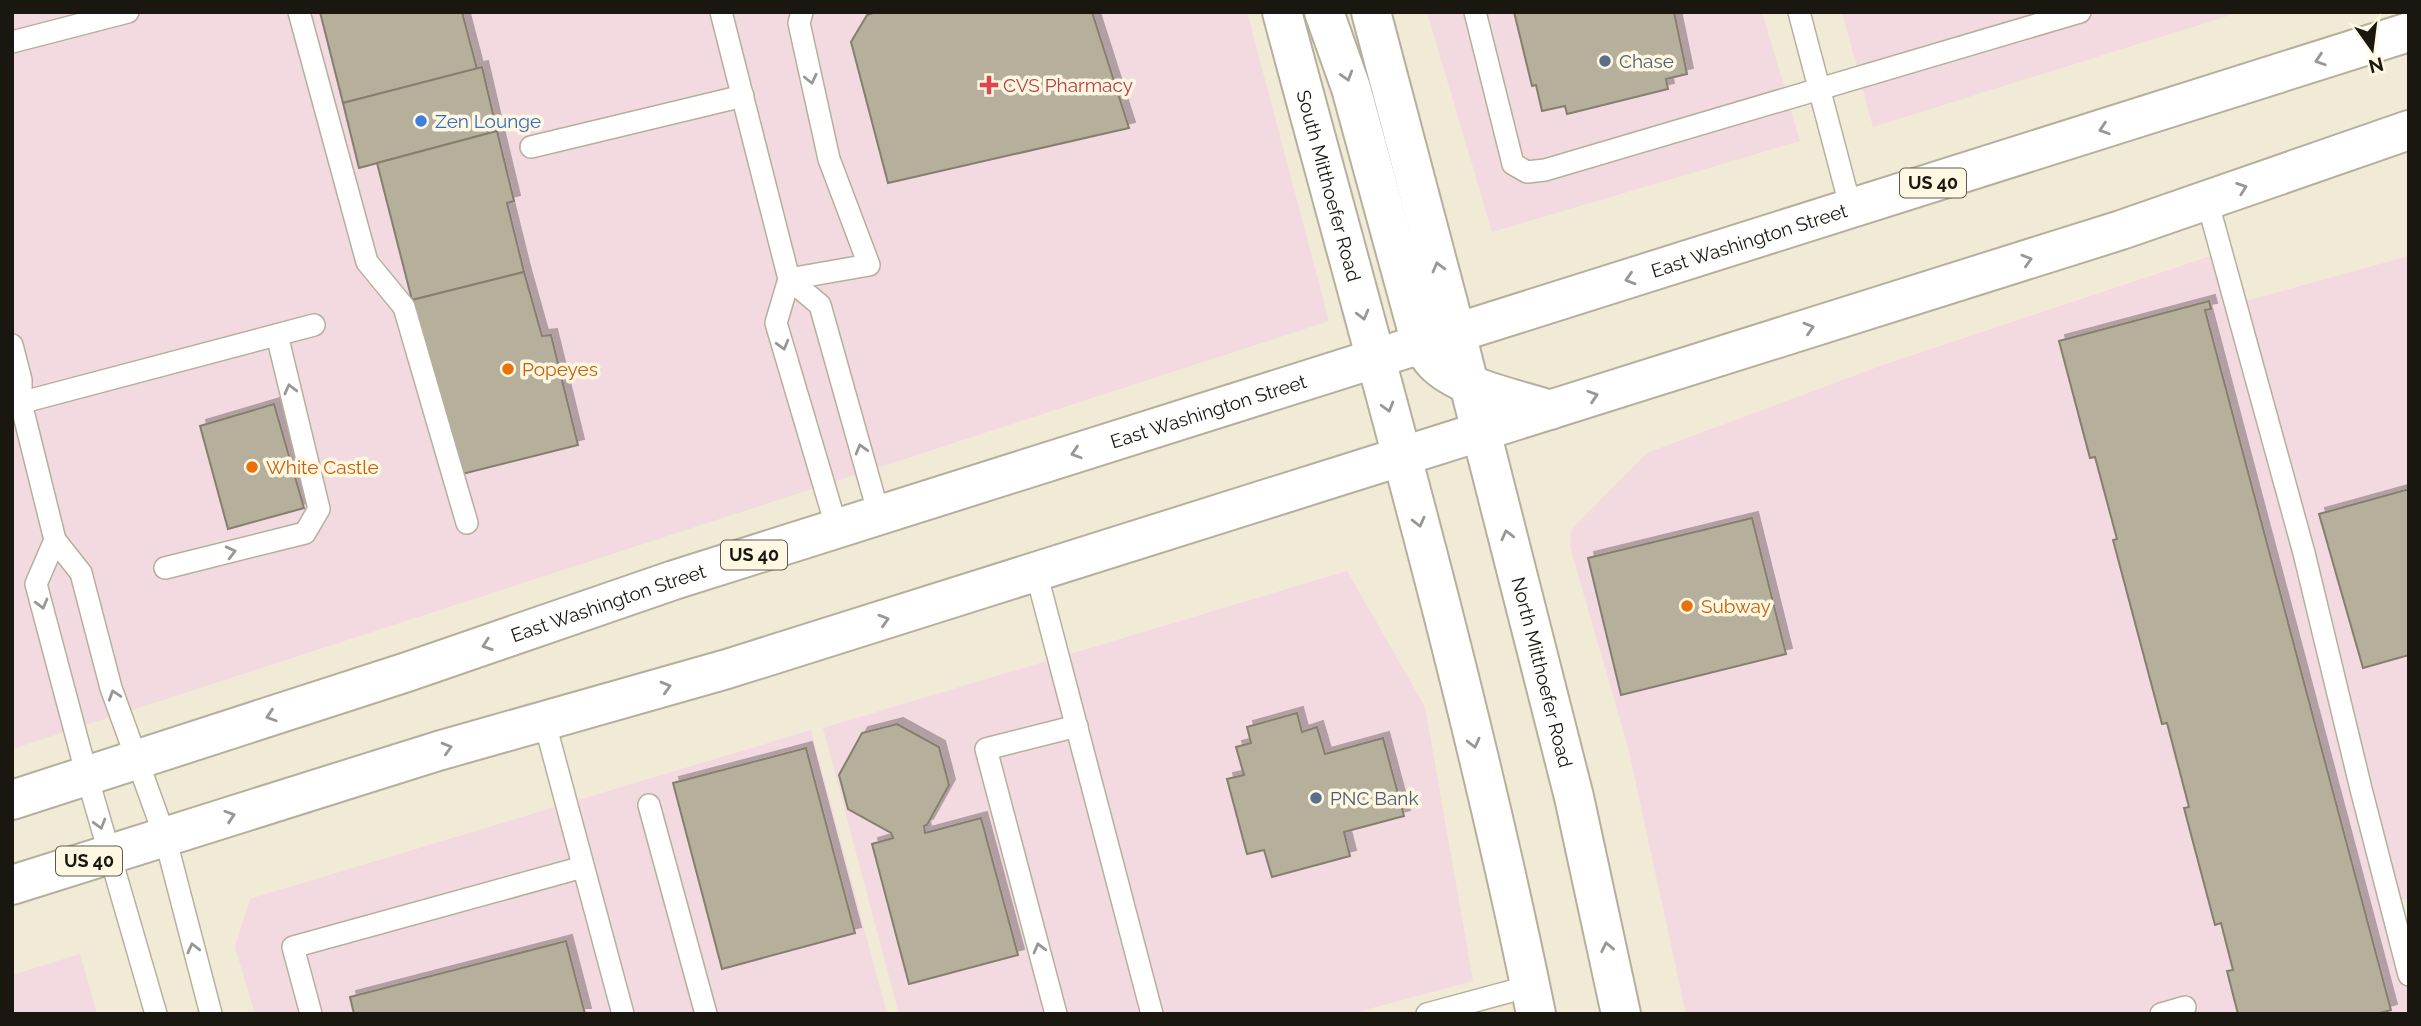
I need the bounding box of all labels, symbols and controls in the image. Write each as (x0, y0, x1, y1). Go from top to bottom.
north arrow (2337, 14, 2407, 84)
place label: Chase (1619, 50, 1674, 72)
one-way arrow (2315, 52, 2327, 66)
marker: Chase (1597, 53, 1613, 69)
text: N (2366, 53, 2386, 78)
one-way arrow (1339, 70, 1354, 82)
one-way arrow (803, 73, 817, 85)
place label: CVS Pharmacy (1003, 74, 1133, 96)
marker: CVS Pharmacy (981, 77, 997, 93)
street label: South Mitthoefer Road (1292, 88, 1365, 284)
place label: Zen Lounge (435, 110, 541, 132)
marker: Zen Lounge (413, 113, 429, 129)
one-way arrow (2098, 121, 2110, 135)
road number: US 40 (1900, 168, 1966, 198)
one-way arrow (2236, 182, 2248, 196)
street label: East Washington Street (1648, 199, 1850, 282)
one-way arrow (2020, 253, 2032, 268)
one-way arrow (1432, 261, 1446, 273)
one-way arrow (1624, 271, 1636, 285)
one-way arrow (1355, 309, 1369, 321)
one-way arrow (1803, 322, 1815, 336)
one-way arrow (774, 338, 789, 350)
place label: Popeyes (522, 358, 598, 380)
marker: Popeyes (500, 361, 516, 377)
street label: East Washington Street (1108, 370, 1310, 452)
one-way arrow (284, 383, 298, 395)
one-way arrow (1586, 390, 1598, 405)
one-way arrow (1380, 401, 1394, 413)
one-way arrow (854, 444, 869, 456)
one-way arrow (1070, 445, 1082, 459)
place label: White Castle (266, 456, 379, 478)
marker: White Castle (244, 459, 260, 475)
one-way arrow (1411, 516, 1425, 528)
one-way arrow (1501, 530, 1515, 542)
road number: US 40 (721, 540, 787, 570)
one-way arrow (225, 546, 237, 560)
street label: East Washington Street (508, 560, 709, 646)
street label: North Mitthoefer Road (1507, 575, 1577, 770)
place label: Subway (1701, 595, 1771, 617)
one-way arrow (33, 598, 48, 610)
marker: Subway (1679, 598, 1695, 614)
one-way arrow (877, 614, 889, 628)
one-way arrow (481, 637, 493, 651)
one-way arrow (660, 681, 672, 696)
one-way arrow (108, 689, 122, 702)
one-way arrow (265, 708, 277, 722)
one-way arrow (1466, 737, 1480, 749)
one-way arrow (441, 742, 453, 757)
place label: PNC Bank (1330, 787, 1419, 809)
marker: PNC Bank (1308, 790, 1324, 806)
one-way arrow (224, 810, 236, 825)
one-way arrow (92, 818, 106, 830)
road number: US 40 (56, 846, 122, 876)
one-way arrow (1601, 941, 1616, 953)
one-way arrow (187, 942, 202, 954)
one-way arrow (1033, 942, 1047, 954)

